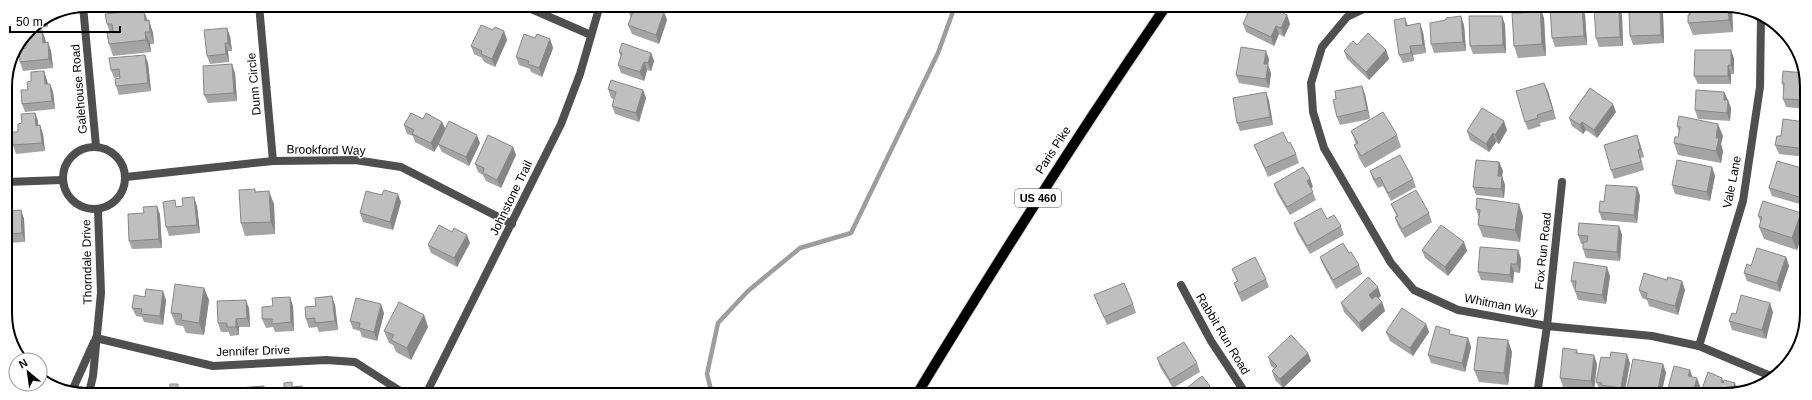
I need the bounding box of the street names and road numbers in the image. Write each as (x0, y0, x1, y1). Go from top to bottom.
street label: Galehouse Road (68, 44, 90, 134)
street label: Dunn Circle (244, 52, 264, 116)
street label: Paris Pike (1032, 123, 1074, 176)
street label: Brookford Way (286, 142, 366, 158)
street label: Vale Lane (1720, 154, 1744, 209)
street label: Johnstone Trail (487, 158, 535, 238)
road number: US 460 (1015, 189, 1061, 207)
street label: Fox Run Road (1532, 212, 1554, 290)
street label: Thorndale Drive (79, 219, 95, 305)
street label: Rabbit Run Road (1193, 291, 1253, 377)
street label: Whitman Way (1463, 291, 1539, 319)
street label: Jennifer Drive (216, 343, 291, 359)

